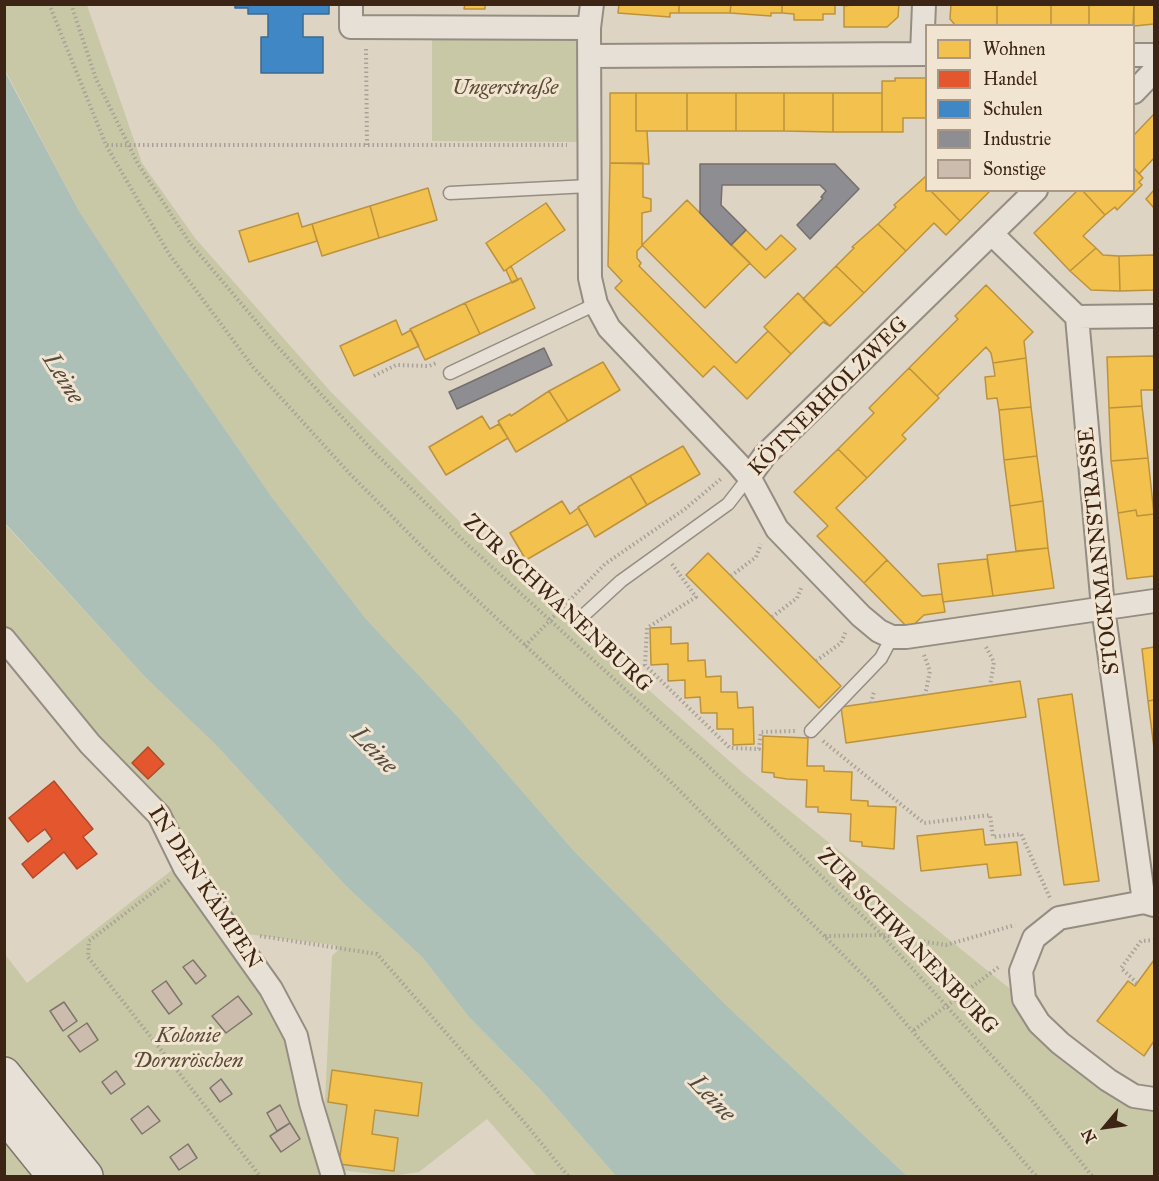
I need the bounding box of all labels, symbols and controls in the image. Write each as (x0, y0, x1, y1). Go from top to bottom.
legend (925, 24, 1135, 192)
text: Wohnen (983, 38, 1045, 60)
text: Handel (983, 68, 1037, 90)
park label: Ungerstraße (452, 76, 558, 102)
text: Schulen (983, 98, 1042, 120)
text: Industrie (983, 128, 1051, 150)
text: Sonstige (983, 158, 1046, 180)
street label: KÖTNERHOLZWEG (744, 312, 914, 482)
water label: Leine (35, 348, 89, 410)
street label: STOCKMANNSTRASSE (1074, 426, 1126, 676)
street label: ZUR SCHWANENBURG (457, 510, 657, 698)
water label: Leine (344, 721, 402, 781)
street label: IN DEN KÄMPEN (141, 801, 267, 975)
street label: ZUR SCHWANENBURG (811, 843, 1003, 1041)
park label: Kolonie Dornröschen (133, 1024, 243, 1076)
water label: Leine (682, 1069, 740, 1129)
north arrow (1075, 1097, 1135, 1157)
text: N (1077, 1125, 1100, 1147)

